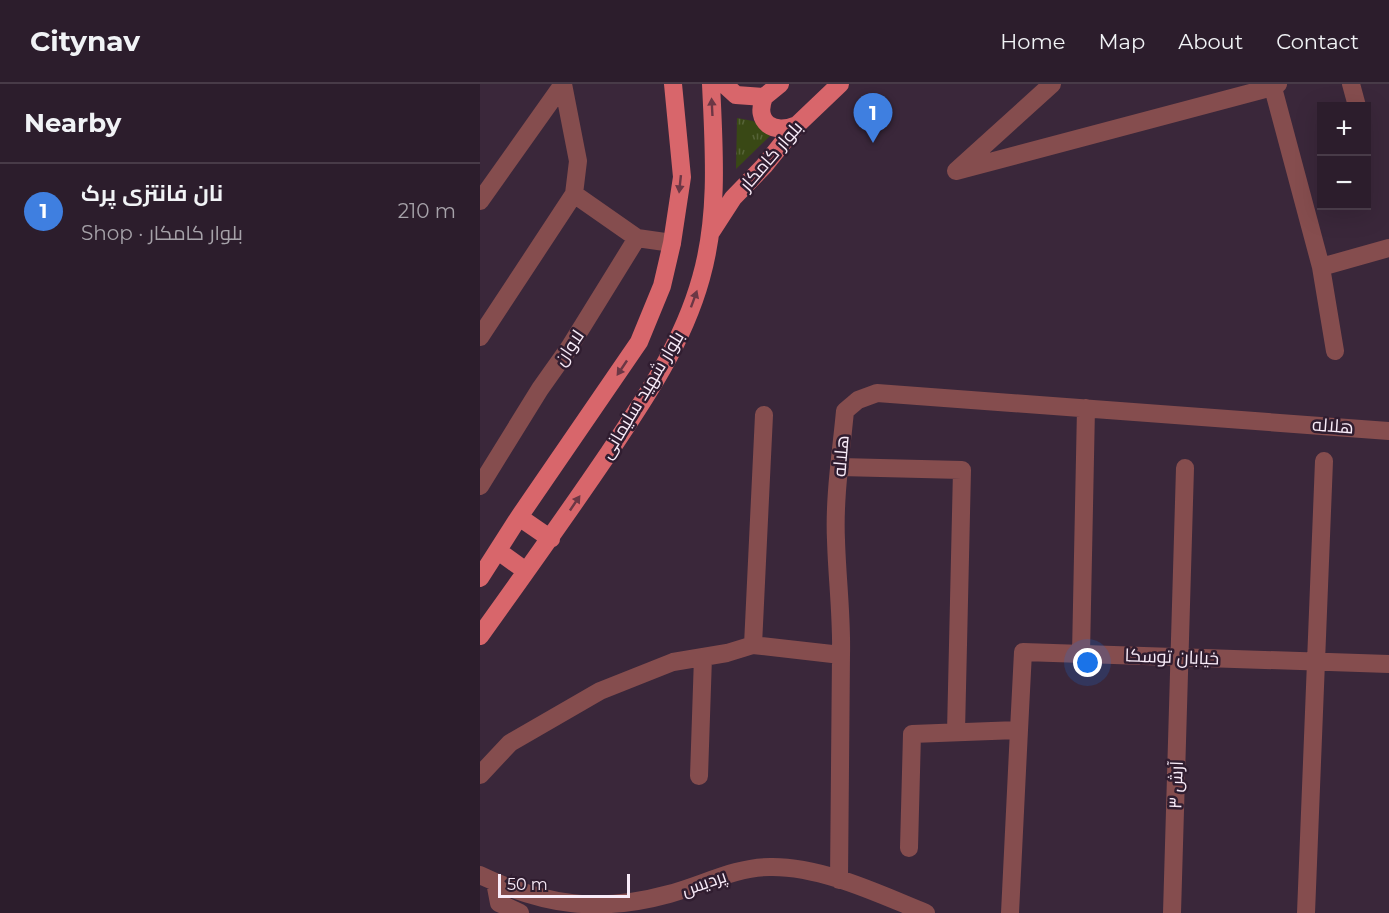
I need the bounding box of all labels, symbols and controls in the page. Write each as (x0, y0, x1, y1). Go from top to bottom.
text: Citynav (30, 24, 140, 58)
text: Home (1000, 29, 1065, 54)
text: Map (1098, 29, 1145, 54)
text: About (1178, 29, 1243, 54)
text: Contact (1276, 29, 1359, 54)
pin: 1 (854, 94, 892, 143)
one-way arrow (708, 97, 717, 116)
map controls (1317, 102, 1371, 210)
button: + (1317, 102, 1371, 156)
text: Nearby (24, 107, 121, 139)
street label: بلوار کامکار (734, 117, 807, 196)
button: − (1317, 156, 1371, 210)
one-way arrow (675, 175, 685, 194)
text: نان فانتزی پرک (81, 180, 223, 207)
text: 1 (40, 199, 47, 223)
text: 210 m (398, 199, 456, 223)
text: Shop · بلوار کامکار (81, 221, 243, 245)
one-way arrow (689, 290, 699, 308)
street label: لاوان (549, 326, 589, 370)
street label: بلوار شهید سلیمانی (595, 327, 689, 463)
one-way arrow (616, 359, 628, 375)
street label: هلاله (1311, 414, 1355, 438)
street label: هلاله (828, 434, 854, 478)
one-way arrow (569, 495, 580, 511)
street label: خیابان توسکا (1124, 644, 1220, 670)
your location (1073, 648, 1102, 677)
street label: آرش ۳ (1164, 760, 1188, 810)
street label: پردیس (679, 865, 730, 902)
scale bar (498, 871, 630, 898)
text: 50 m (507, 875, 548, 894)

